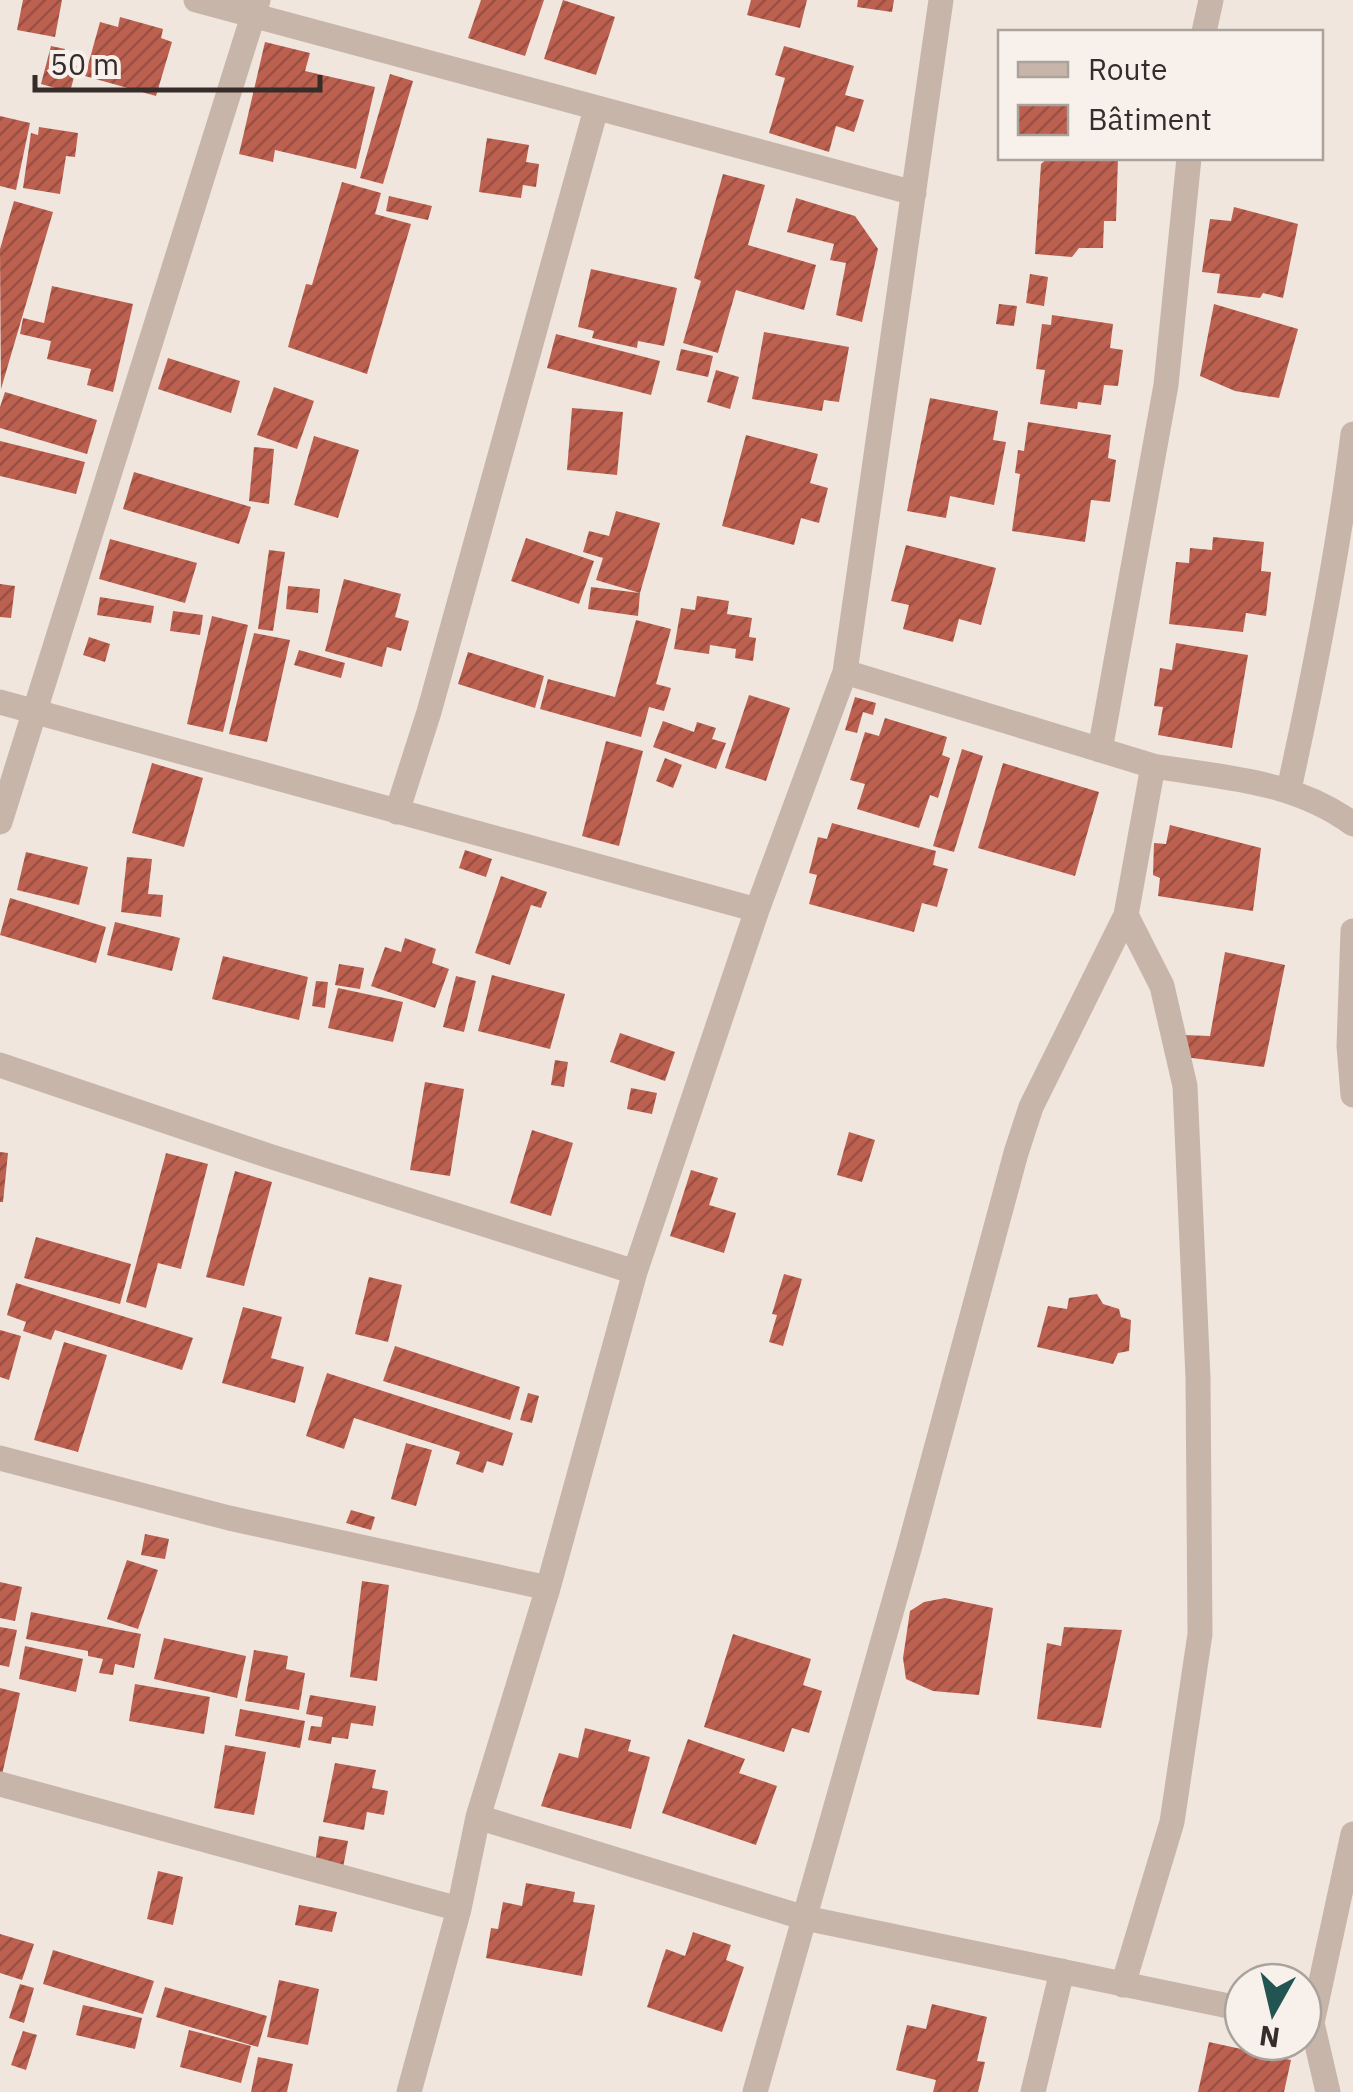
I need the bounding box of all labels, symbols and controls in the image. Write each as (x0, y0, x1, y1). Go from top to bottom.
scale bar (35, 30, 320, 92)
legend (998, 30, 1323, 160)
text: 50 m (50, 44, 119, 83)
text: Route (1088, 49, 1167, 88)
text: Bâtiment (1088, 99, 1212, 138)
north arrow (1223, 1962, 1323, 2062)
text: N (1257, 2018, 1282, 2057)

